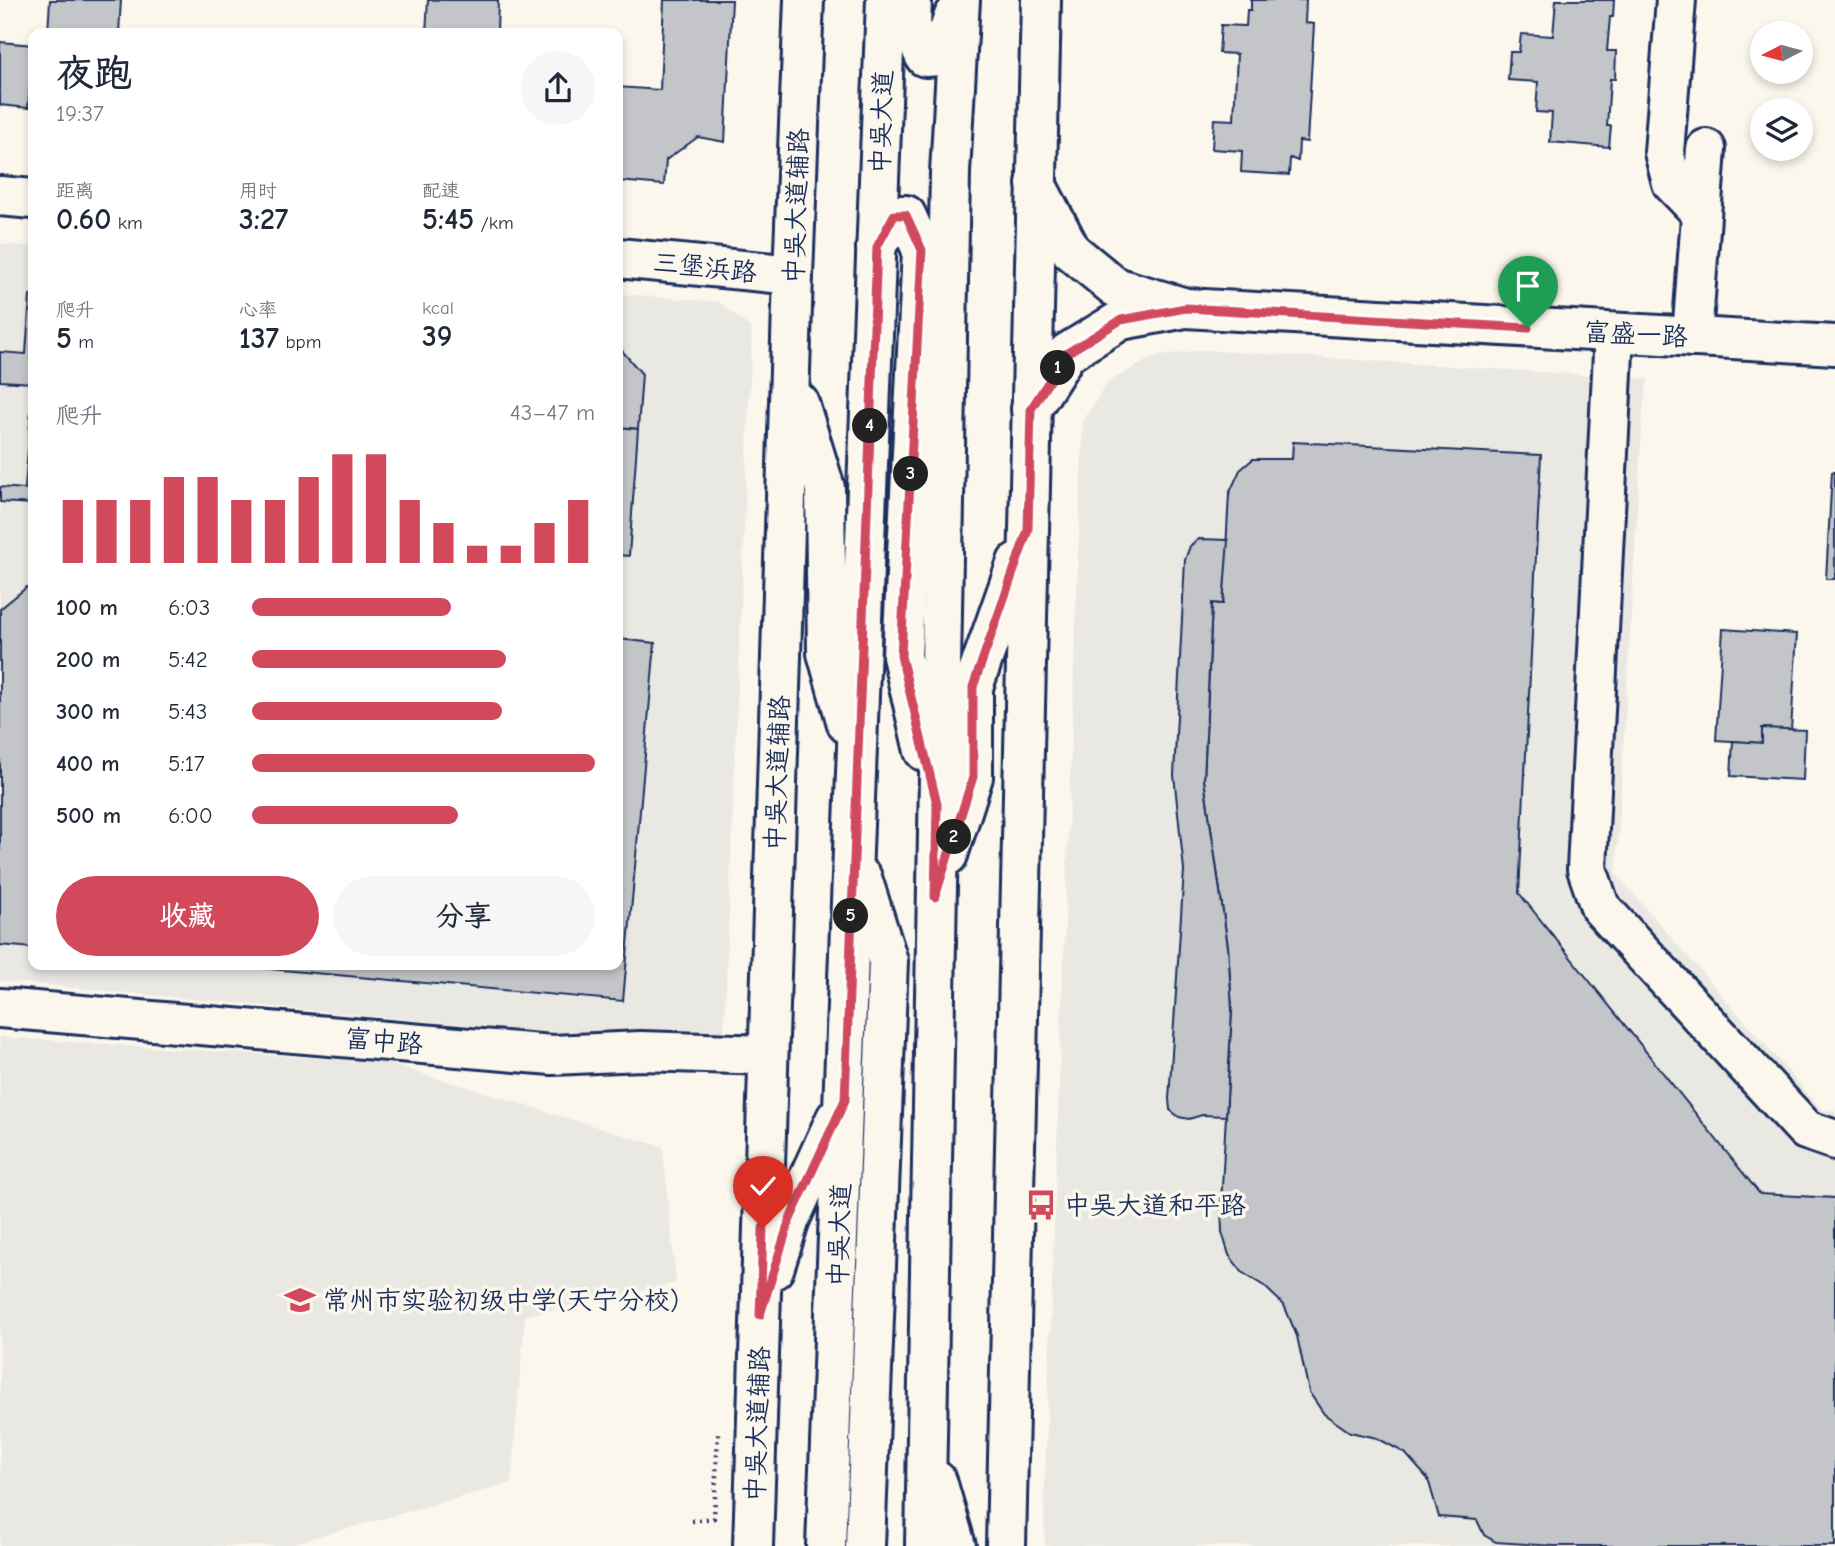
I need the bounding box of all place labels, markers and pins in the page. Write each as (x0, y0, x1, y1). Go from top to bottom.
pin (1498, 256, 1558, 328)
pin: 1 (1040, 350, 1076, 386)
pin: 4 (852, 408, 888, 444)
pin: 3 (894, 456, 928, 491)
pin: 2 (936, 820, 972, 854)
pin: 5 (834, 898, 868, 934)
pin (733, 1156, 793, 1228)
bus stop icon: 中吴大道和平路 (1024, 1188, 1058, 1222)
place label: 中吴大道和平路 (1064, 1191, 1246, 1221)
school or university icon: 常州市实验初级中学(天宁分校) (283, 1283, 317, 1317)
place label: 常州市实验初级中学(天宁分校) (323, 1286, 679, 1316)

